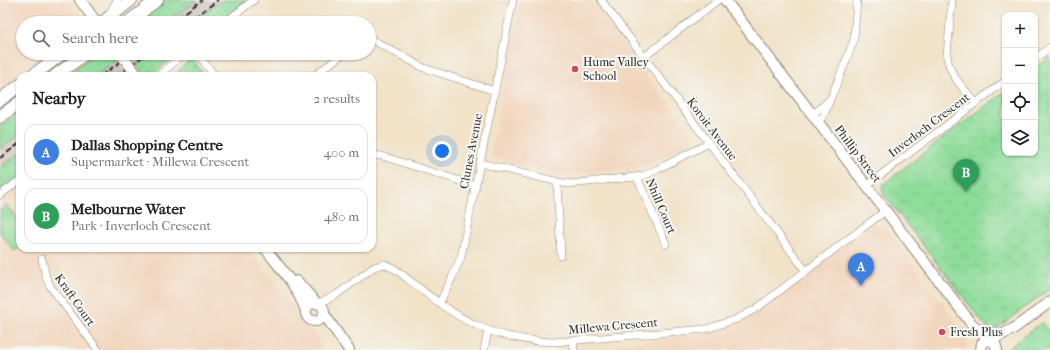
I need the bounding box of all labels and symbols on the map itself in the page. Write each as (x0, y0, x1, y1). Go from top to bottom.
place label: Hume Valley School (583, 55, 650, 83)
marker: Hume Valley School (570, 64, 580, 74)
street label: Inverloch Crescent (886, 90, 973, 160)
street label: Koroit Avenue (684, 95, 740, 163)
street label: Clunes Avenue (457, 112, 485, 190)
street label: Phillip Street (832, 122, 885, 186)
your location (432, 141, 452, 161)
pin: B (953, 159, 979, 192)
street label: Nhill Court (643, 176, 679, 237)
pin: A (848, 253, 874, 286)
street label: Kraft Court (52, 271, 98, 329)
street label: Millewa Crescent (568, 315, 659, 337)
place label: Fresh Plus (950, 325, 1003, 339)
marker: Fresh Plus (937, 327, 947, 337)

